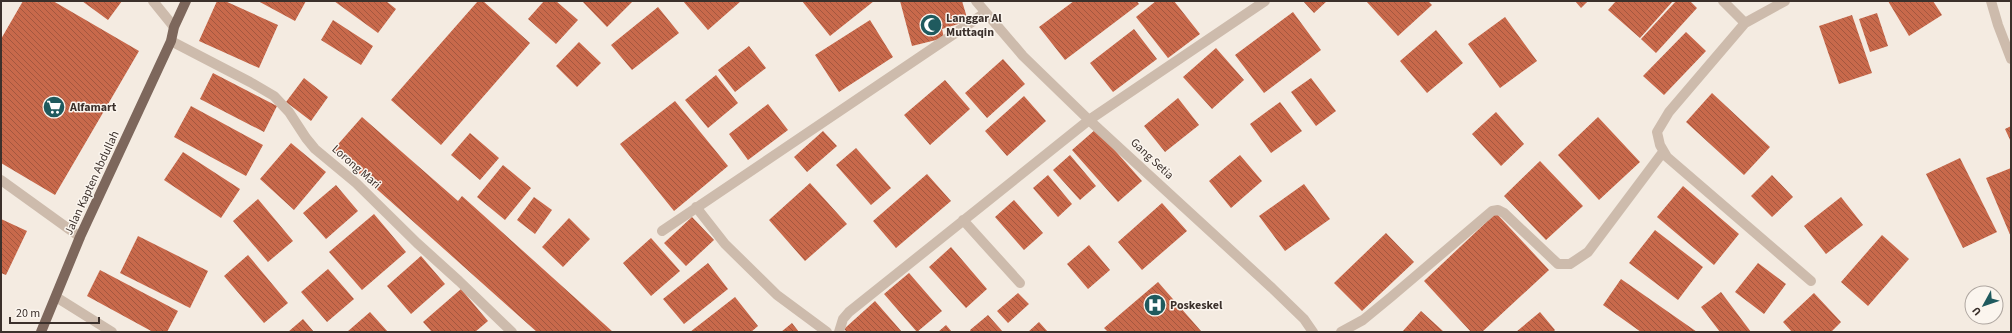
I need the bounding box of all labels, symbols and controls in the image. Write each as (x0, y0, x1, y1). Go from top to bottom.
place label: Langgar Al Muttaqin (946, 10, 1002, 41)
mosque icon: Langgar Al Muttaqin (918, 12, 944, 38)
supermarket icon: Alfamart (41, 94, 67, 120)
place label: Alfamart (69, 99, 117, 116)
street label: Jalan Kapten Abdullah (60, 128, 124, 238)
street label: Gang Setia (1127, 134, 1177, 184)
street label: Lorong Mari (328, 141, 384, 193)
north arrow (1964, 285, 2004, 325)
hospital icon: Poskeskel (1142, 292, 1168, 318)
place label: Poskeskel (1170, 297, 1223, 314)
scale bar (10, 299, 99, 325)
text: U (1969, 303, 1985, 319)
text: 20 m (16, 305, 40, 322)

